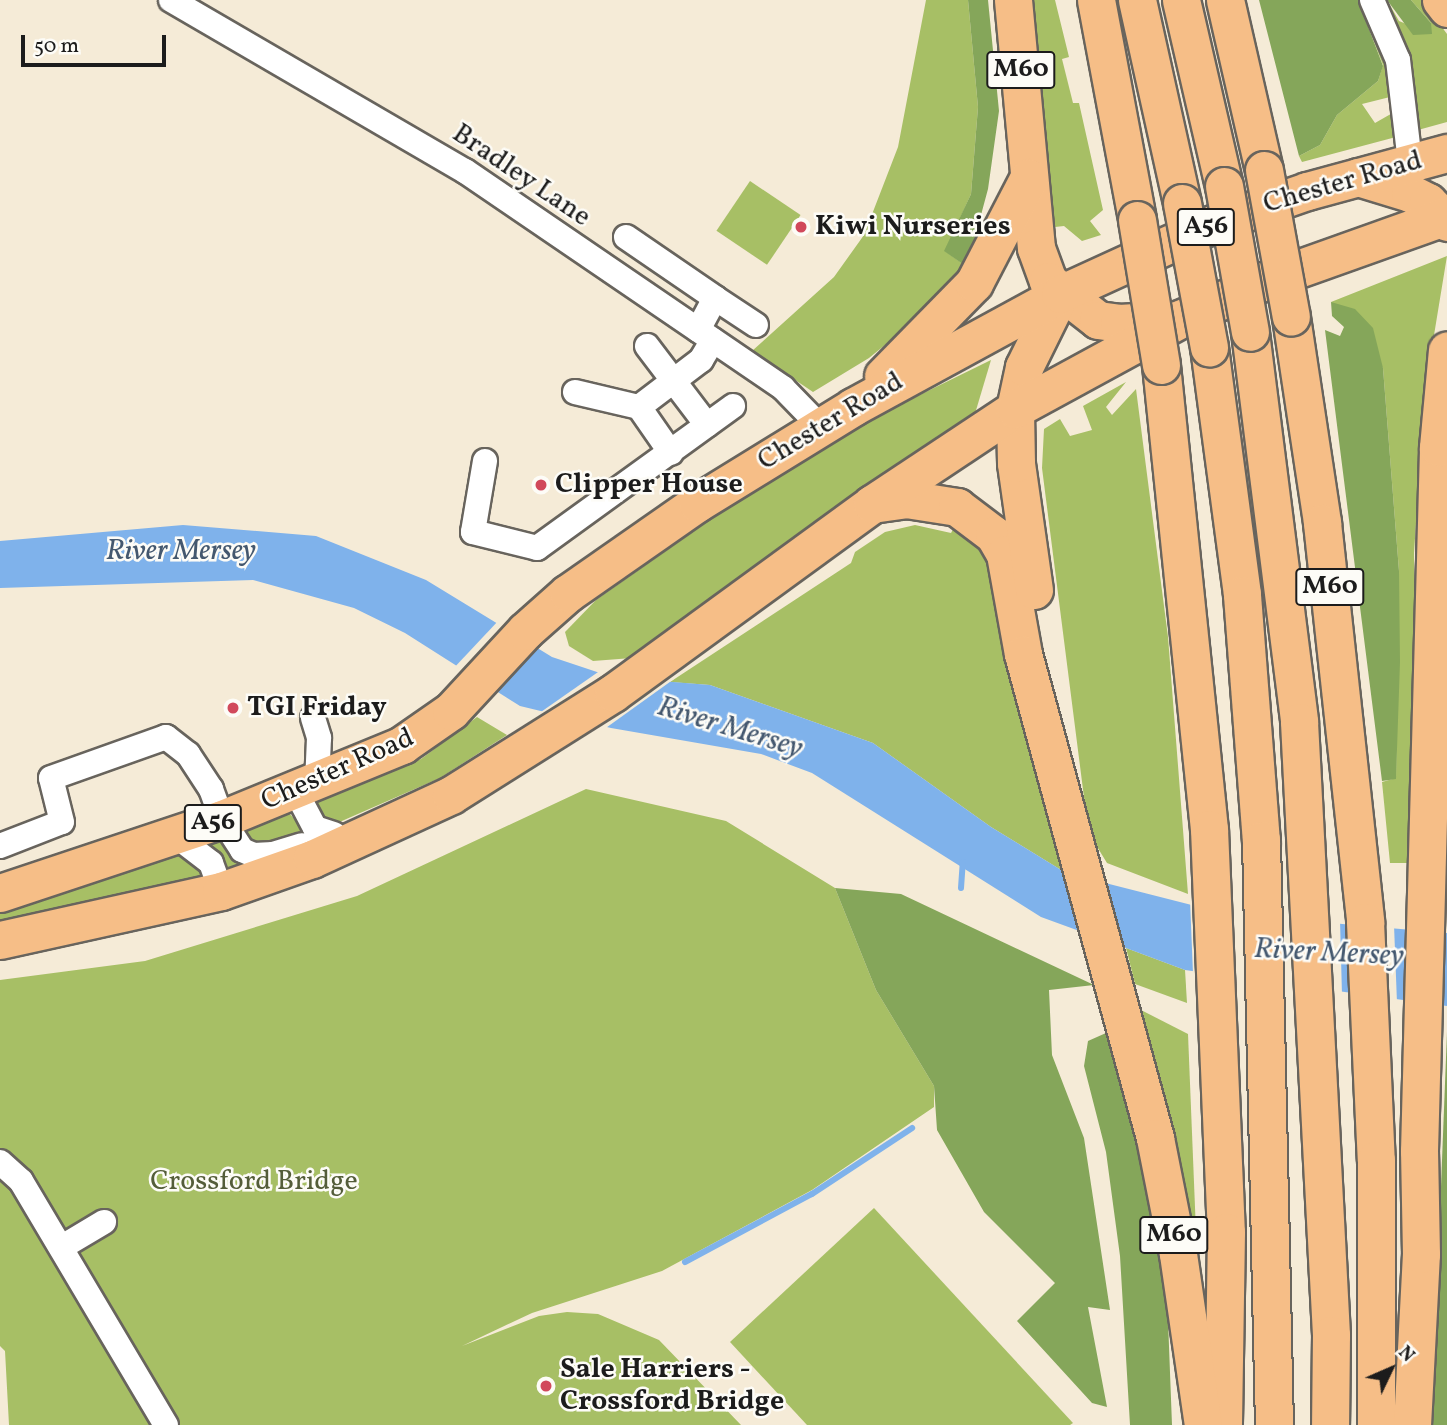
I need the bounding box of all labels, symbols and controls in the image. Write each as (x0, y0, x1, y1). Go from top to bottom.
scale bar (24, 21, 170, 65)
text: 50 m (34, 32, 79, 61)
road number: M60 (986, 48, 1056, 92)
street label: Bradley Lane (445, 117, 597, 235)
street label: Chester Road (1260, 144, 1426, 222)
road number: A56 (1176, 204, 1236, 250)
place label: Kiwi Nurseries (815, 210, 1011, 244)
marker: Kiwi Nurseries (793, 219, 809, 235)
street label: Chester Road (752, 365, 910, 479)
place label: Clipper House (555, 468, 743, 502)
marker: Clipper House (533, 477, 549, 493)
water label: River Mersey (106, 533, 256, 569)
road number: M60 (1295, 565, 1365, 610)
water label: River Mersey (653, 689, 807, 767)
place label: TGI Friday (247, 691, 387, 725)
marker: TGI Friday (225, 700, 241, 716)
street label: Chester Road (256, 721, 420, 819)
road number: A56 (183, 800, 243, 846)
water label: River Mersey (1253, 931, 1405, 975)
park label: Crossford Bridge (150, 1165, 358, 1199)
road number: M60 (1139, 1212, 1209, 1258)
north arrow (1356, 1334, 1426, 1404)
text: N (1392, 1340, 1420, 1368)
place label: Sale Harriers - Crossford Bridge (560, 1353, 784, 1419)
marker: Sale Harriers - Crossford Bridge (538, 1378, 554, 1394)

